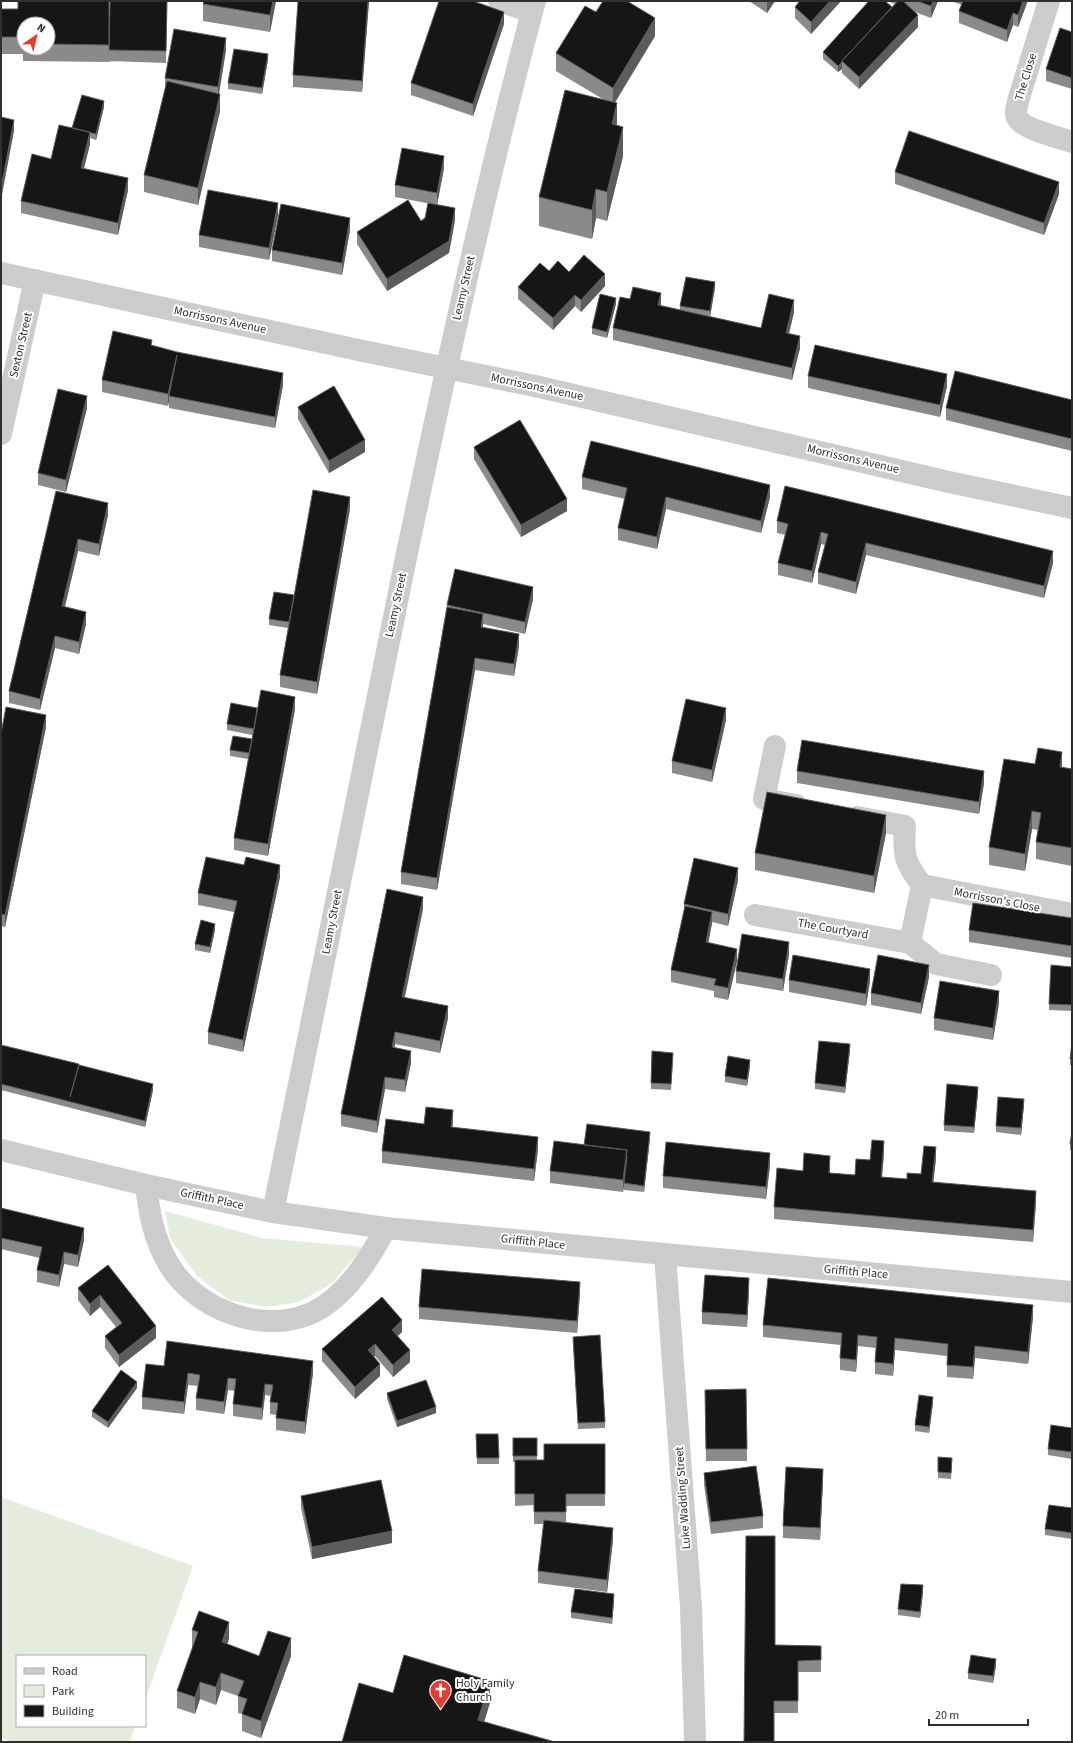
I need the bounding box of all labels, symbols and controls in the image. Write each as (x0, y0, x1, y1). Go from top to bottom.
north arrow (16, 16, 56, 56)
text: N (34, 20, 49, 36)
street label: The Close (1011, 51, 1041, 103)
street label: Leamy Street (448, 254, 480, 322)
street label: Morrissons Avenue (172, 302, 268, 338)
street label: Sexton Street (5, 311, 37, 379)
street label: Morrissons Avenue (489, 369, 585, 405)
street label: Morrissons Avenue (805, 440, 901, 478)
street label: Leamy Street (381, 571, 411, 639)
street label: Morrisson's Close (953, 883, 1041, 917)
street label: Leamy Street (317, 888, 347, 956)
street label: The Courtyard (796, 914, 870, 944)
street label: Griffith Place (179, 1184, 245, 1214)
street label: Griffith Place (500, 1230, 566, 1254)
street label: Griffith Place (823, 1261, 889, 1283)
street label: Luke Wadding Street (671, 1446, 695, 1550)
legend (16, 1655, 146, 1727)
text: Road (52, 1663, 78, 1680)
place label: Holy Family Church (456, 1675, 515, 1706)
church icon: Holy Family Church (428, 1677, 454, 1710)
text: Park (52, 1683, 74, 1700)
scale bar (929, 1701, 1028, 1727)
text: Building (52, 1703, 94, 1720)
text: 20 m (935, 1707, 959, 1724)

